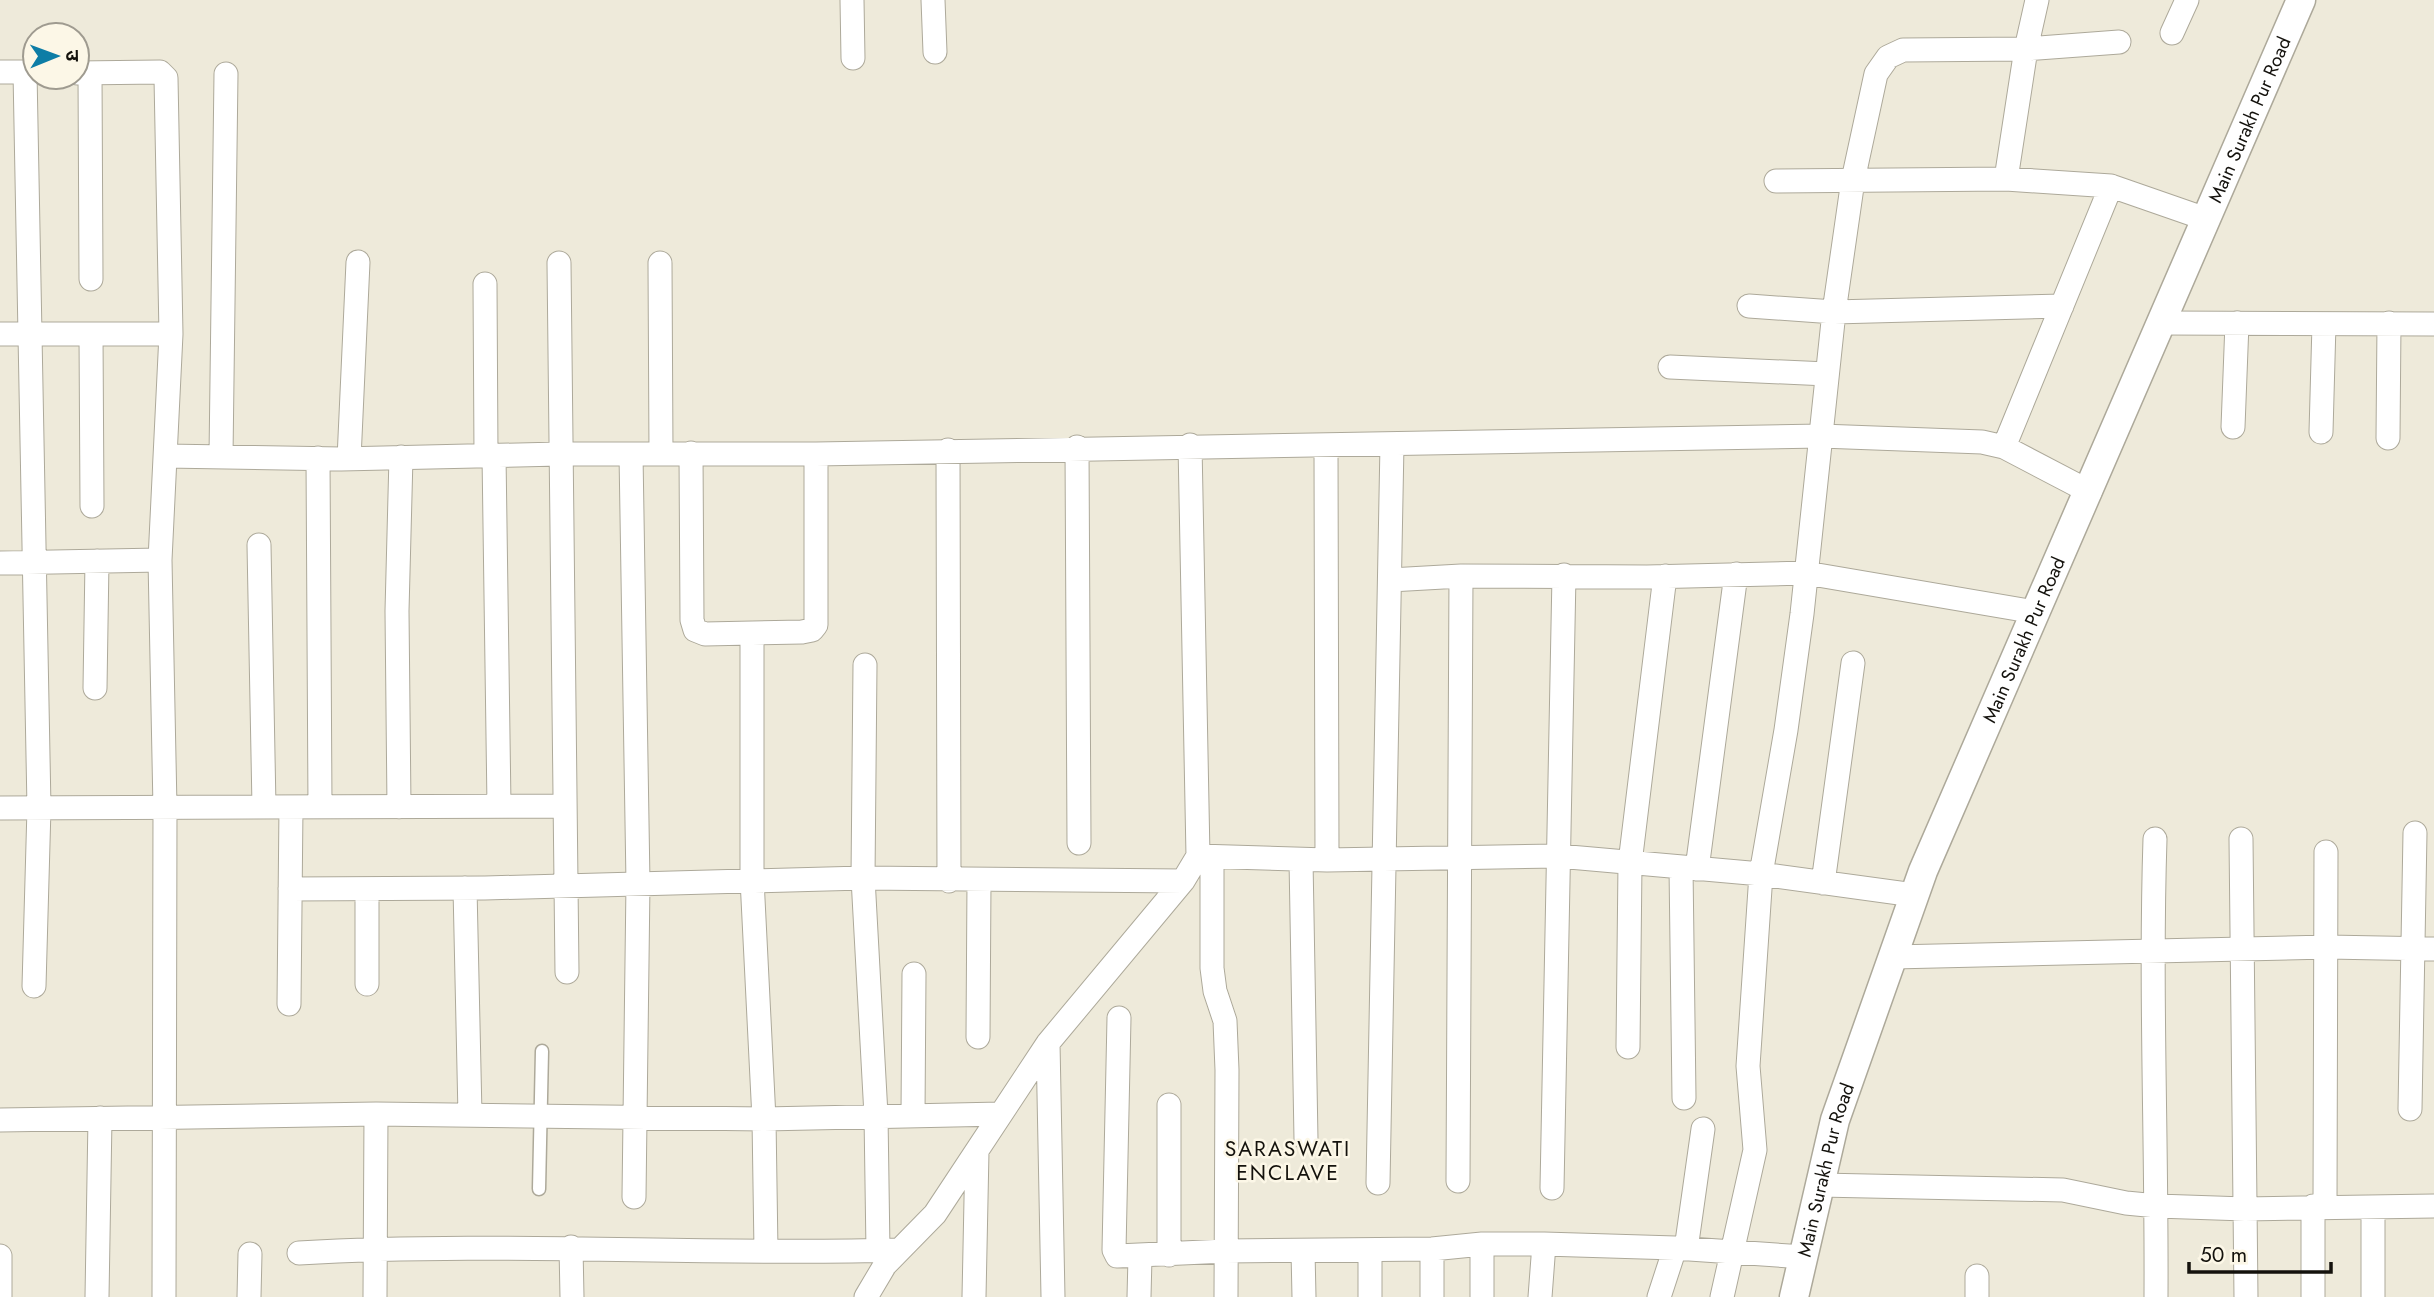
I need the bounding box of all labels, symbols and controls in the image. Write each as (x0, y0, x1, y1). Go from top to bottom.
north arrow (21, 21, 91, 91)
street label: Main Surakh Pur Road (2201, 32, 2297, 207)
text: उ (59, 50, 86, 62)
street label: Main Surakh Pur Road (1975, 552, 2071, 727)
street label: Main Surakh Pur Road (1790, 1079, 1861, 1259)
district label: SARASWATI ENCLAVE (1225, 1134, 1351, 1188)
scale bar (2189, 1230, 2331, 1274)
text: 50 m (2200, 1240, 2247, 1270)

